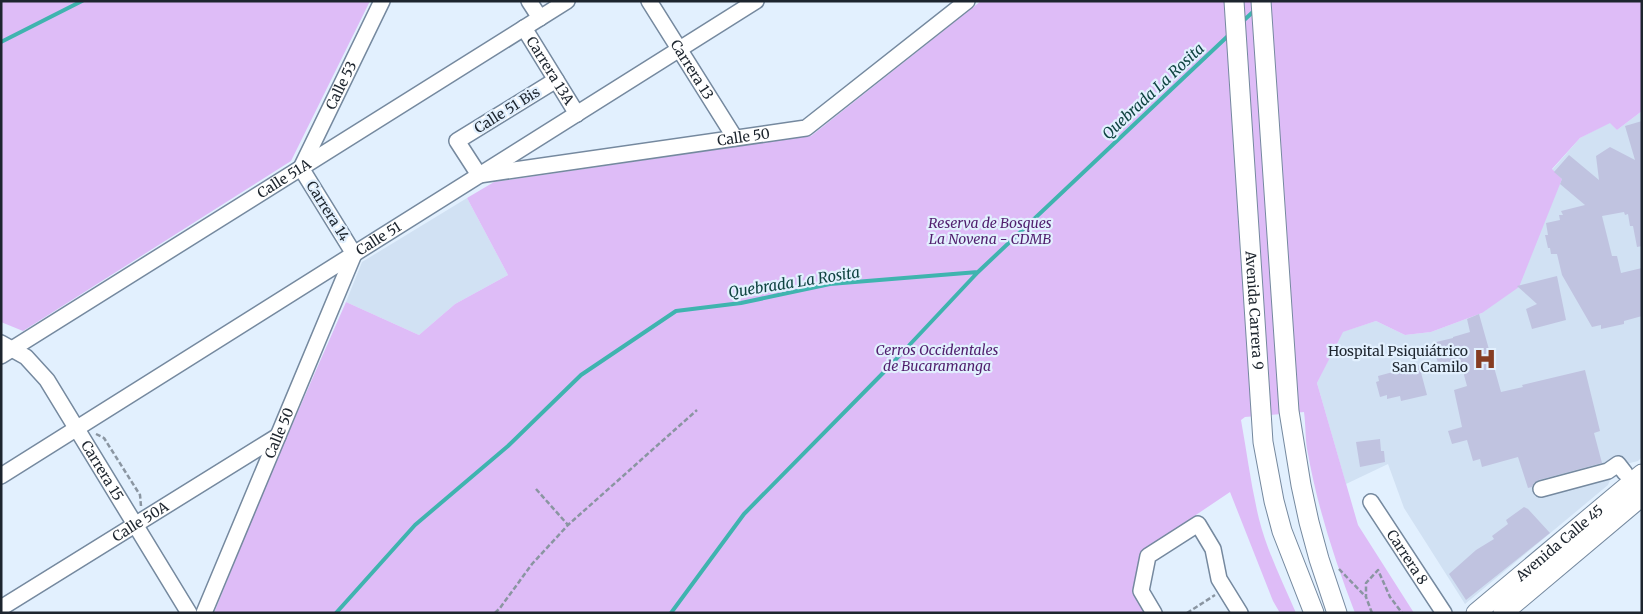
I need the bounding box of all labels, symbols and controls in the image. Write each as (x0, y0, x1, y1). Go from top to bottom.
street label: Carrera 13A (522, 33, 578, 108)
street label: Carrera 13 (667, 36, 718, 103)
water label: Quebrada La Rosita (1098, 39, 1208, 143)
street label: Calle 53 (322, 58, 360, 113)
street label: Calle 51 Bis (471, 83, 543, 137)
street label: Calle 50 (716, 124, 771, 150)
street label: Calle 51A (254, 155, 314, 202)
street label: Carrera 14 (302, 178, 354, 245)
park label: Reserva de Bosques La Novena - CDMB (928, 214, 1052, 248)
street label: Calle 51 (353, 218, 404, 259)
street label: Avenida Carrera 9 (1241, 249, 1267, 370)
water label: Quebrada La Rosita (727, 262, 861, 302)
park label: Cerros Occidentales de Bucaramanga (876, 341, 999, 375)
place label: Hospital Psiquiátrico San Camilo (1328, 342, 1468, 376)
hospital icon: Hospital Psiquiátrico San Camilo (1472, 346, 1498, 372)
street label: Calle 50 (261, 405, 298, 461)
street label: Carrera 15 (77, 437, 128, 504)
street label: Calle 50A (109, 497, 172, 546)
street label: Avenida Calle 45 (1511, 501, 1607, 586)
street label: Carrera 8 (1383, 526, 1432, 588)

